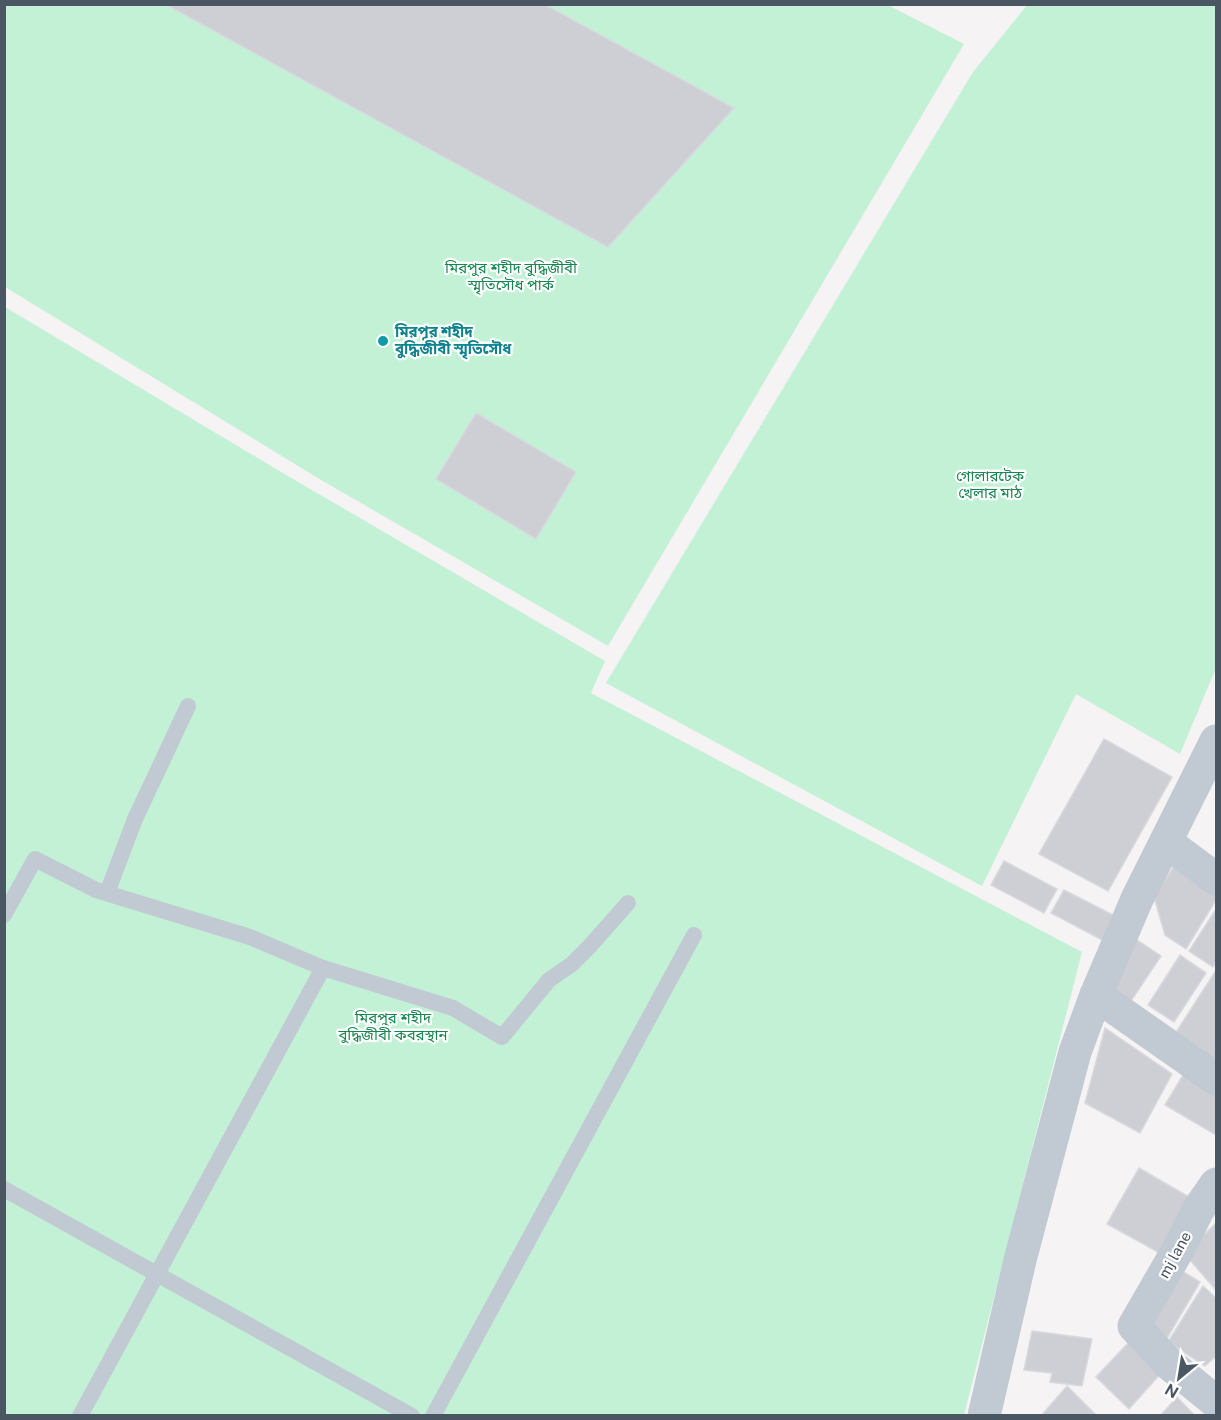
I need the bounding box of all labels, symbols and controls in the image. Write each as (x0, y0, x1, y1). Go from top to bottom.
park label: মিরপুর শহীদ বুদ্ধিজীবী স্মৃতিসৌধ পার্ক (444, 259, 578, 295)
place label: মিরপুর শহীদ বুদ্ধিজীবী স্মৃতিসৌধ (394, 323, 512, 360)
marker: মিরপুর শহীদ বুদ্ধিজীবী স্মৃতিসৌধ (376, 334, 390, 348)
park label: গোলারটেক খেলার মাঠ (956, 467, 1025, 501)
park label: মিরপুর শহীদ বুদ্ধিজীবী কবরস্থান (337, 1009, 449, 1044)
street label: mj lane (1155, 1229, 1194, 1281)
north arrow (1149, 1348, 1209, 1408)
text: N (1162, 1379, 1182, 1402)

